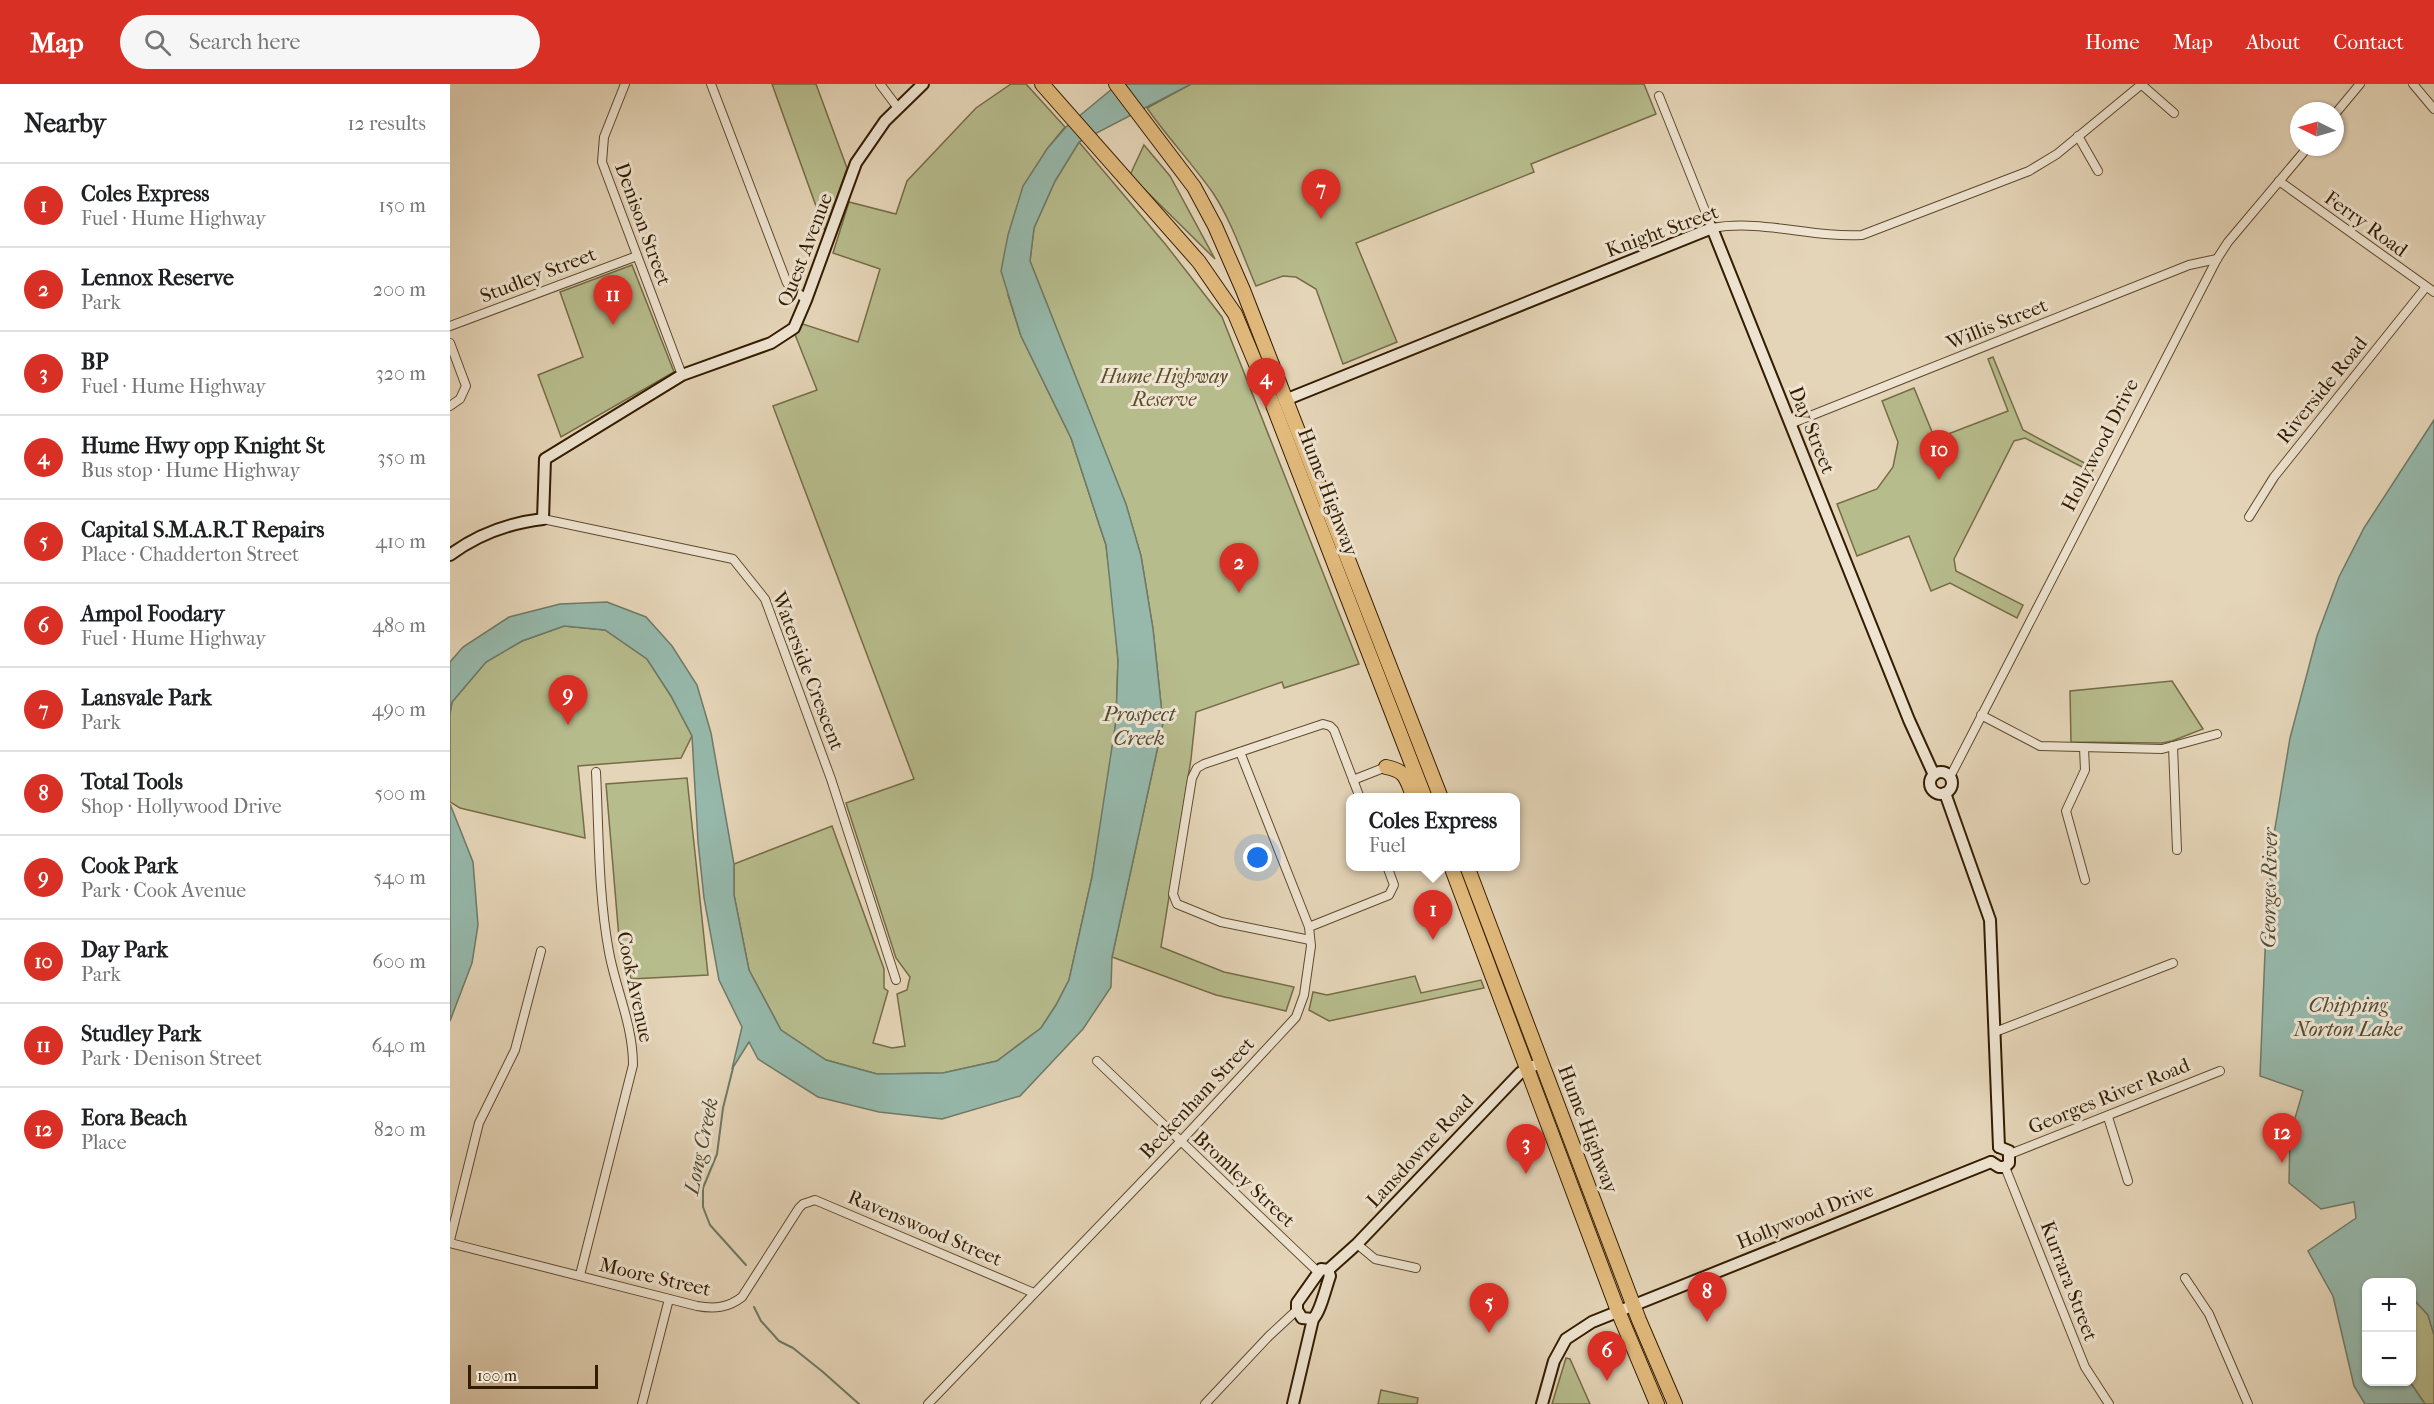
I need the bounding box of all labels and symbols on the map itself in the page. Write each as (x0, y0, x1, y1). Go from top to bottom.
north arrow (2290, 102, 2344, 156)
street label: Denison Street (610, 160, 676, 288)
pin: 7 (1302, 170, 1340, 219)
street label: Ferry Road (2320, 186, 2413, 262)
street label: Quest Avenue (773, 190, 837, 310)
street label: Knight Street (1603, 200, 1721, 262)
street label: Studley Street (477, 242, 599, 308)
pin: 11 (594, 276, 632, 325)
street label: Willis Street (1942, 293, 2051, 355)
street label: Riverside Road (2272, 331, 2373, 448)
pin: 4 (1246, 358, 1286, 408)
park label: Hume Highway Reserve (1099, 365, 1228, 411)
street label: Hollywood Drive (2057, 375, 2143, 515)
street label: Day Street (1784, 383, 1840, 477)
street label: Hume Highway (1293, 425, 1363, 560)
pin: 10 (1920, 430, 1958, 480)
pin: 2 (1220, 544, 1258, 593)
street label: Waterside Crescent (767, 588, 849, 753)
pin: 9 (548, 676, 588, 725)
water label: Prospect Creek (1102, 702, 1177, 750)
water label: Georges River (2256, 826, 2282, 948)
your location (1243, 843, 1272, 872)
pin: 1 (1414, 890, 1452, 940)
street label: Cook Avenue (612, 929, 658, 1045)
water label: Chipping Norton Lake (2293, 993, 2403, 1041)
street label: Beckenham Street (1135, 1033, 1259, 1163)
street label: Georges River Road (2025, 1053, 2194, 1139)
street label: Hume Highway (1553, 1062, 1623, 1197)
street label: Lansdowne Road (1362, 1089, 1479, 1212)
water label: Long Creek (679, 1096, 723, 1198)
pin: 12 (2262, 1114, 2302, 1163)
pin: 3 (1506, 1124, 1546, 1174)
street label: Bromley Street (1188, 1126, 1300, 1232)
street label: Hollywood Drive (1733, 1178, 1877, 1254)
street label: Ravenswood Street (845, 1185, 1005, 1271)
street label: Kurrara Street (2036, 1218, 2102, 1344)
street label: Moore Street (597, 1253, 713, 1301)
pin: 8 (1688, 1272, 1726, 1322)
pin: 5 (1470, 1284, 1508, 1333)
pin: 6 (1588, 1332, 1626, 1381)
scale bar (468, 1362, 598, 1390)

